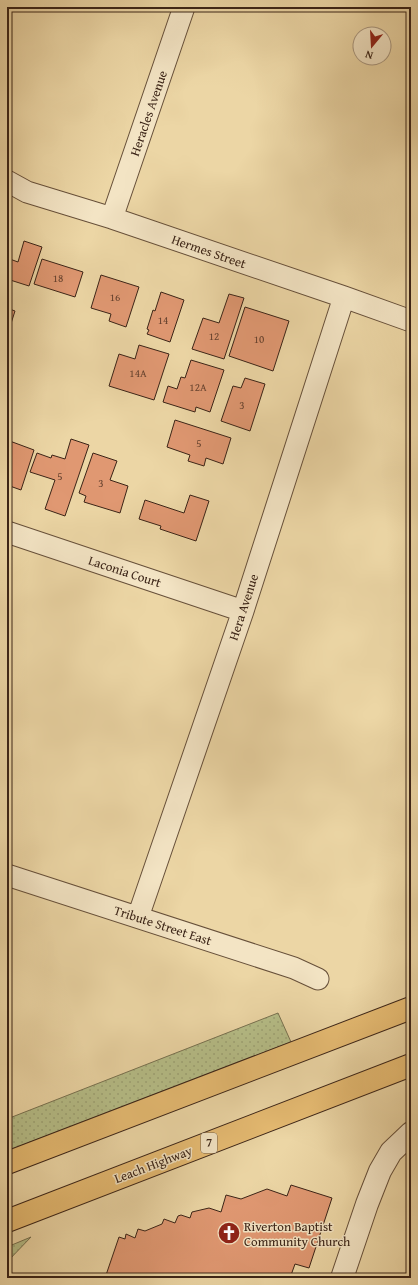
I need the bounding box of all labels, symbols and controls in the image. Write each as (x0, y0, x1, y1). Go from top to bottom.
north arrow (352, 26, 392, 66)
text: N (362, 47, 375, 64)
street label: Heracles Avenue (125, 68, 172, 159)
street label: Hermes Street (169, 230, 249, 273)
house number: 18 (53, 270, 63, 286)
house number: 16 (110, 289, 120, 305)
house number: 14 (158, 312, 168, 328)
house number: 12 (209, 328, 219, 344)
house number: 10 (254, 331, 264, 347)
house number: 14A (129, 365, 147, 381)
house number: 12A (189, 379, 207, 395)
house number: 3 (239, 397, 245, 413)
house number: 5 (196, 435, 202, 451)
house number: 5 (57, 468, 63, 484)
house number: 3 (98, 475, 104, 491)
street label: Laconia Court (86, 551, 164, 592)
street label: Hera Avenue (224, 571, 263, 643)
street label: Tribute Street East (111, 901, 215, 950)
road number: 7 (201, 1133, 217, 1153)
street label: Leach Highway (111, 1141, 195, 1188)
place label: Riverton Baptist Community Church (244, 1217, 351, 1251)
church icon: Riverton Baptist Community Church (216, 1220, 242, 1246)

